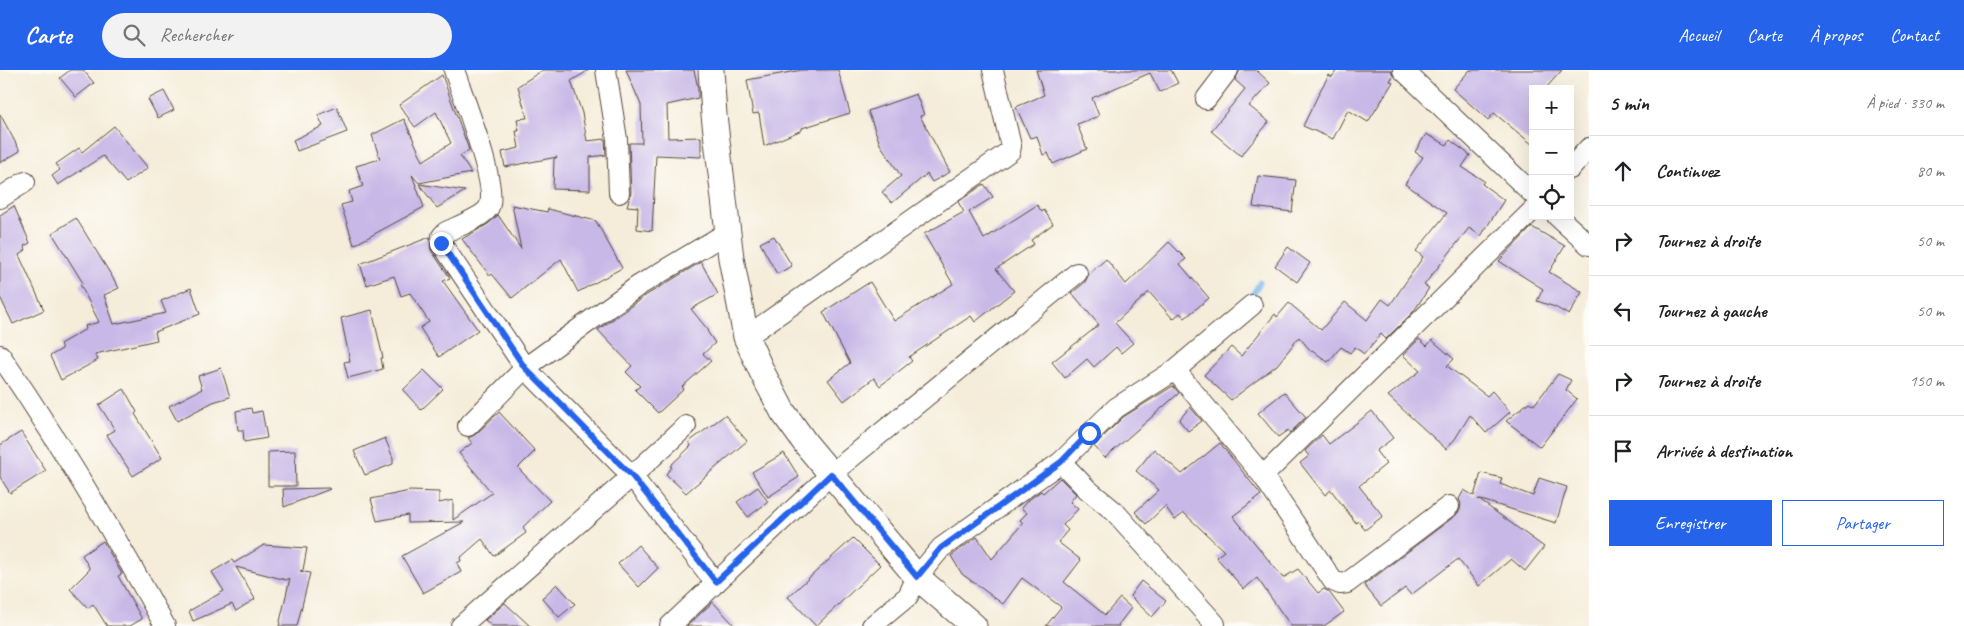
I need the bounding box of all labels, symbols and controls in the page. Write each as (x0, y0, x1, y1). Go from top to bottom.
search box (102, 13, 452, 58)
text: Carte (25, 20, 72, 50)
icon: search (120, 21, 148, 49)
text: Rechercher (160, 23, 233, 47)
text: Accueil (1679, 24, 1719, 46)
text: Carte (1747, 24, 1782, 46)
text: À propos (1810, 24, 1862, 46)
text: Contact (1890, 24, 1939, 46)
map controls (1529, 85, 1574, 220)
button: + (1529, 85, 1574, 130)
text: 5 min (1609, 90, 1649, 116)
text: À pied · 330 m (1866, 93, 1944, 113)
button: − (1529, 130, 1574, 175)
icon: ahead (1609, 157, 1637, 185)
text: Continuez (1656, 159, 1719, 183)
text: 80 m (1917, 161, 1944, 181)
button: locate (1529, 175, 1574, 220)
icon: right (1609, 227, 1637, 255)
text: Tournez à droite (1656, 229, 1760, 253)
text: 50 m (1917, 231, 1944, 251)
route end (430, 232, 453, 255)
icon: left (1609, 297, 1637, 325)
text: Tournez à gauche (1656, 299, 1767, 323)
text: 50 m (1917, 301, 1944, 321)
icon: right (1609, 367, 1637, 395)
text: Tournez à droite (1656, 369, 1760, 393)
text: 150 m (1910, 371, 1944, 391)
route start (1078, 422, 1101, 445)
icon: arrive (1609, 437, 1637, 465)
text: Arrivée à destination (1656, 439, 1792, 463)
button: Enregistrer (1609, 500, 1772, 546)
button: Partager (1782, 500, 1944, 546)

